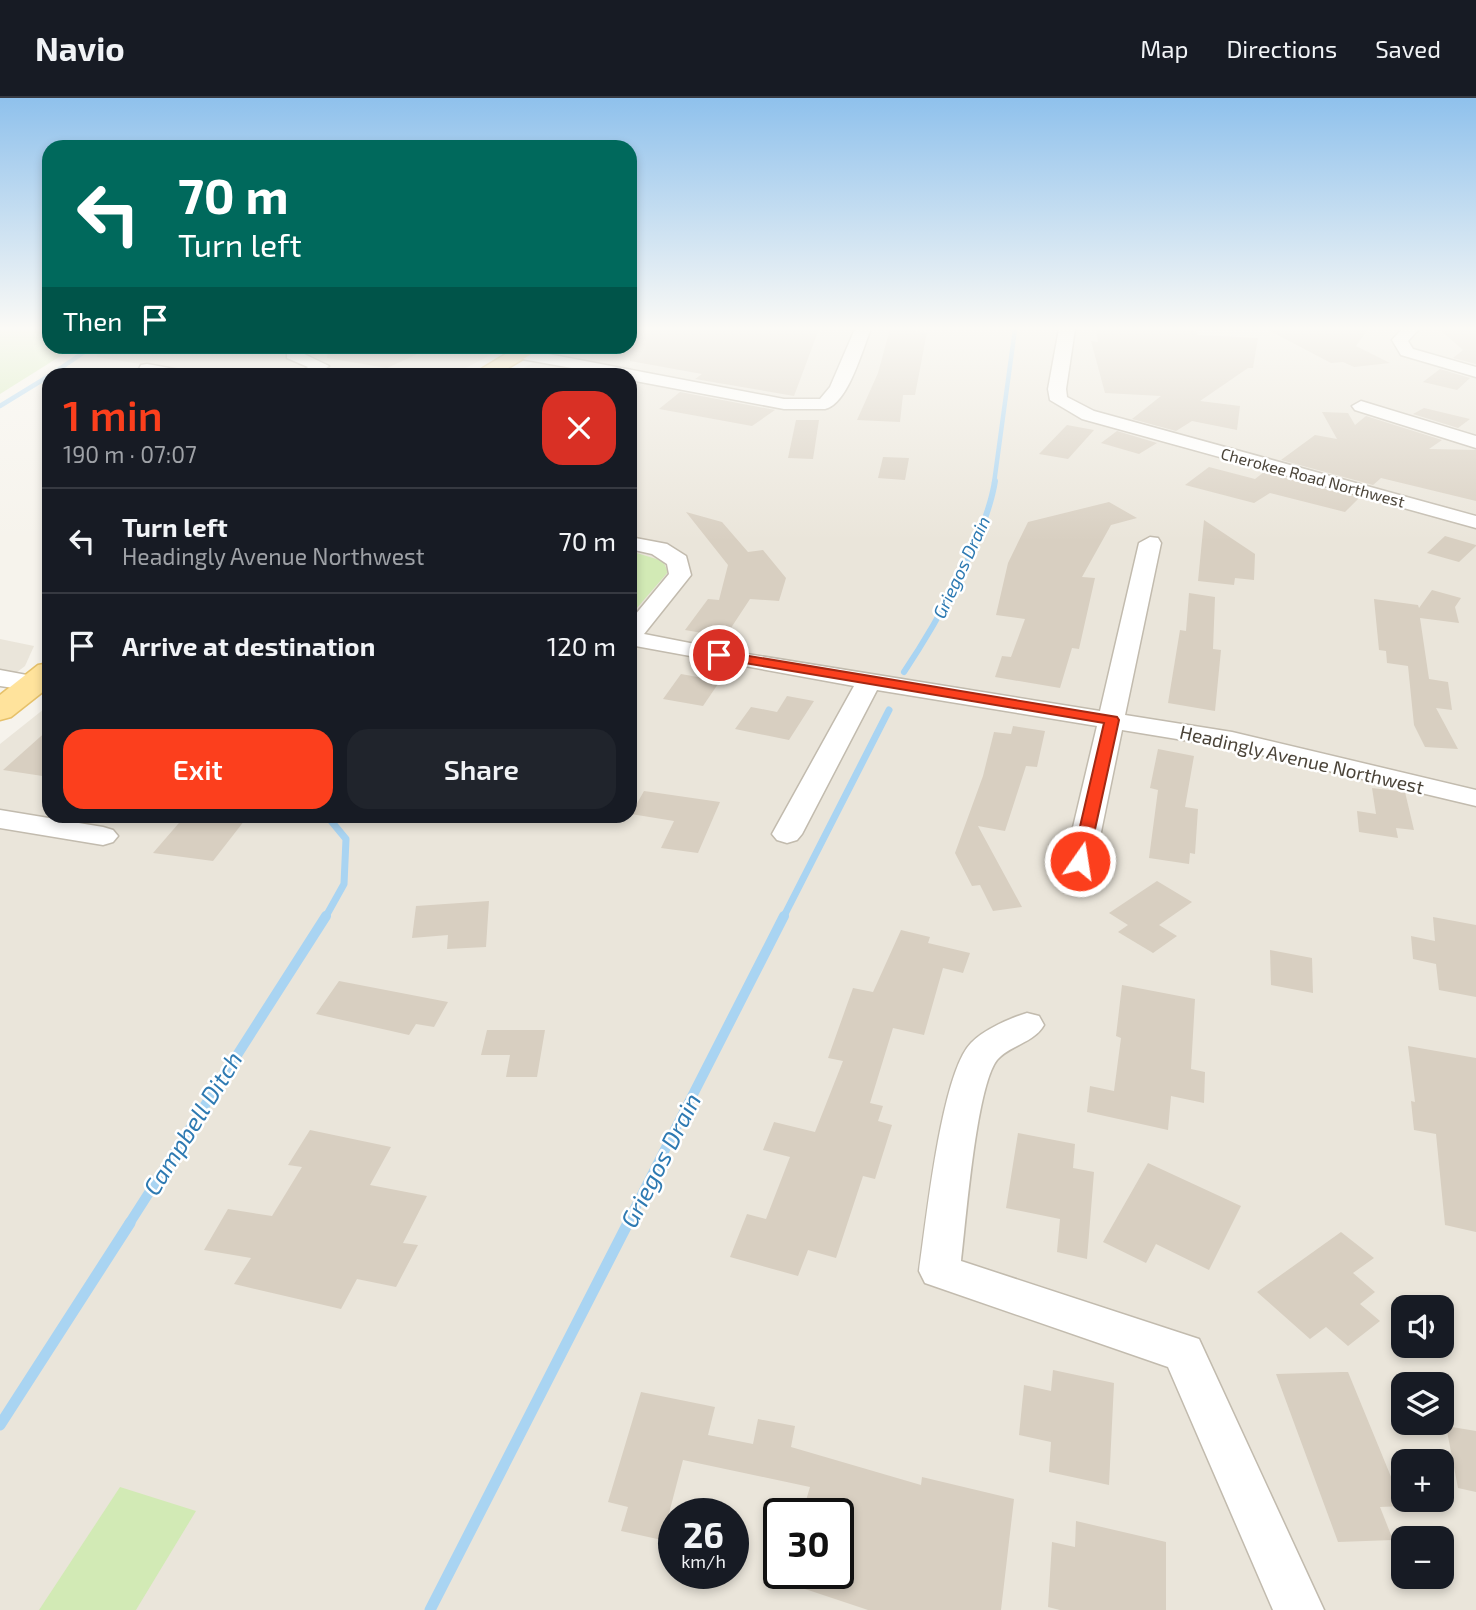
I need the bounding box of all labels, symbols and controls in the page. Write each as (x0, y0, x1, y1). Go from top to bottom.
text: Navio (35, 28, 125, 68)
text: Map (1140, 34, 1188, 63)
text: Directions (1226, 34, 1337, 63)
text: Saved (1375, 34, 1441, 63)
text: 70 m (178, 165, 289, 224)
icon: left (63, 168, 154, 259)
text: Turn left (178, 225, 302, 263)
icon: arrive (136, 301, 174, 339)
text: Then (63, 305, 122, 336)
text: 1 min (63, 389, 163, 439)
button: close (542, 391, 616, 465)
text: 190 m · 07:07 (63, 440, 197, 468)
street label: Cherokee Road Northwest (1219, 443, 1407, 511)
text: Turn left (122, 511, 228, 542)
water label: Griegos Drain (928, 512, 994, 622)
icon: left (63, 522, 101, 560)
text: 70 m (558, 525, 616, 556)
text: Headingly Avenue Northwest (122, 542, 425, 570)
pin (689, 625, 749, 685)
icon: arrive (63, 627, 101, 665)
text: Arrive at destination (122, 630, 375, 661)
text: 120 m (547, 630, 616, 661)
icon: arrive (700, 636, 738, 674)
street label: Headingly Avenue Northwest (1178, 720, 1426, 798)
button: Exit (63, 729, 333, 809)
button: Share (347, 729, 616, 809)
position arrow (1043, 824, 1117, 898)
water label: Campbell Ditch (136, 1046, 248, 1200)
water label: Griegos Drain (614, 1088, 706, 1232)
map controls (1391, 1295, 1454, 1589)
button: sound (1391, 1295, 1454, 1358)
button: layers (1391, 1372, 1454, 1435)
button: + (1391, 1449, 1454, 1512)
speed limit sign: 30 (763, 1498, 854, 1589)
text: 26 (683, 1513, 724, 1555)
button: − (1391, 1526, 1454, 1589)
text: km/h (681, 1550, 726, 1572)

